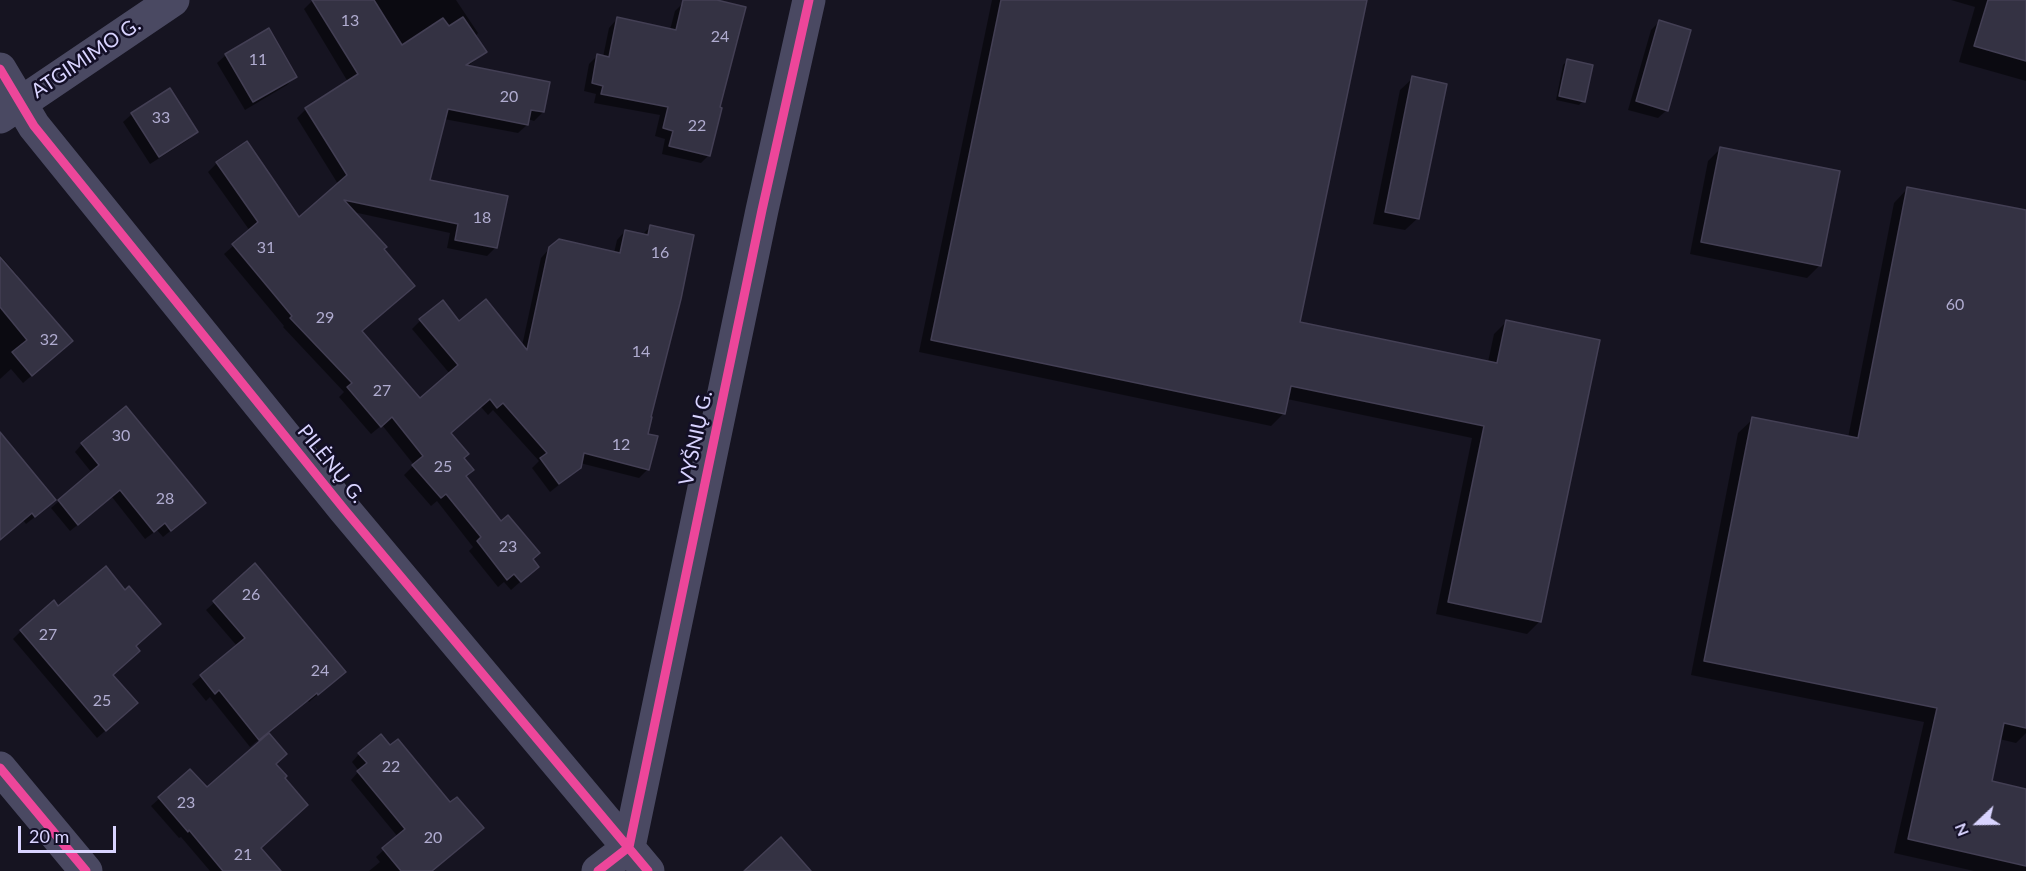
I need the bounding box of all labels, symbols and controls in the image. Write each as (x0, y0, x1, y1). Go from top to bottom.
house number: 13 (341, 11, 359, 31)
street label: ATGIMIMO G. (27, 13, 145, 103)
house number: 24 (711, 27, 729, 47)
house number: 11 (249, 50, 267, 70)
house number: 20 (500, 87, 518, 107)
house number: 33 (152, 108, 170, 128)
house number: 22 (688, 116, 706, 136)
house number: 18 (473, 208, 491, 228)
house number: 31 (257, 238, 275, 258)
house number: 16 (651, 243, 669, 263)
house number: 60 (1946, 295, 1964, 315)
house number: 29 (316, 308, 334, 328)
house number: 32 (40, 330, 58, 350)
house number: 14 (632, 342, 650, 362)
house number: 27 (373, 381, 391, 401)
street label: VYŠNIŲ G. (674, 388, 718, 488)
street label: PILĖNŲ G. (292, 420, 370, 508)
house number: 30 (112, 426, 130, 446)
house number: 12 (612, 435, 630, 455)
house number: 25 (434, 457, 452, 477)
house number: 28 (156, 489, 174, 509)
house number: 23 (499, 537, 517, 557)
house number: 26 (242, 585, 260, 605)
house number: 27 (39, 625, 57, 645)
house number: 24 (311, 661, 329, 681)
house number: 25 (93, 691, 111, 711)
house number: 22 (382, 757, 400, 777)
house number: 23 (177, 793, 195, 813)
north arrow (1948, 793, 2008, 853)
scale bar (21, 814, 118, 852)
text: N (1950, 821, 1972, 839)
text: 20 m (29, 825, 69, 847)
house number: 20 (424, 828, 442, 848)
house number: 21 (234, 845, 252, 865)

